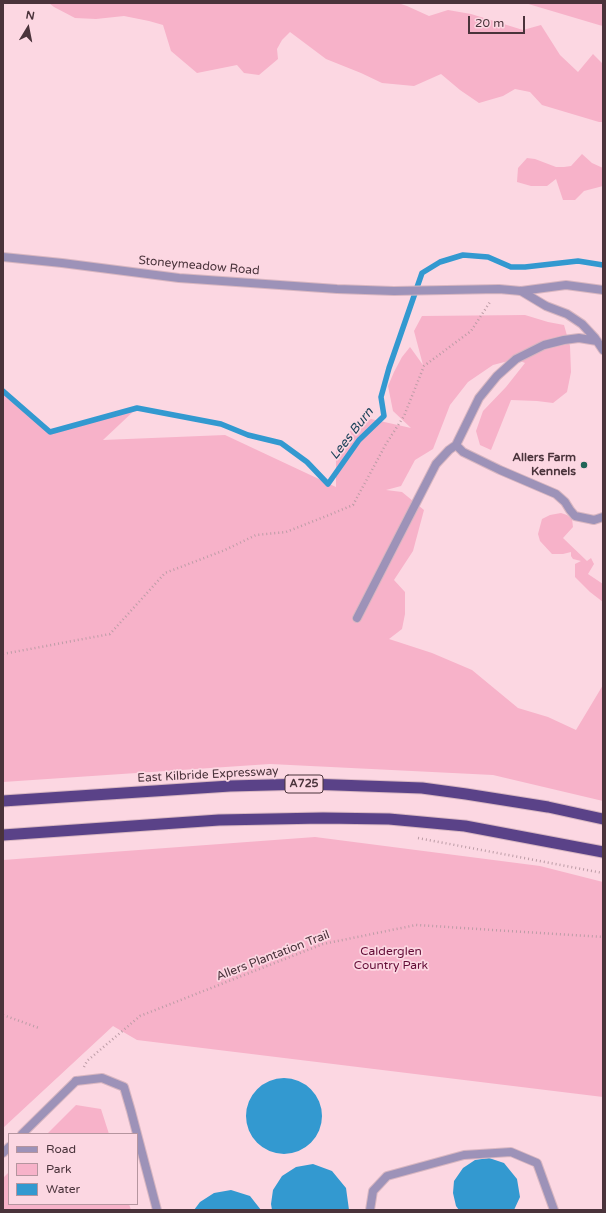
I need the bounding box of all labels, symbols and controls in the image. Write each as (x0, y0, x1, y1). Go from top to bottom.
north arrow (8, 8, 48, 48)
scale bar (470, 8, 527, 34)
text: N (25, 9, 36, 23)
text: 20 m (475, 16, 504, 30)
street label: Stoneymeadow Road (138, 254, 260, 278)
water label: Lees Burn (327, 405, 377, 463)
place label: Allers Farm Kennels (512, 451, 576, 479)
marker: Allers Farm Kennels (579, 460, 589, 470)
street label: East Kilbride Expressway (137, 764, 279, 786)
road number: A725 (285, 775, 323, 793)
street label: Allers Plantation Trail (214, 928, 332, 984)
park label: Calderglen Country Park (354, 945, 428, 973)
legend (8, 1133, 138, 1205)
text: Road (46, 1142, 76, 1156)
text: Park (46, 1162, 72, 1176)
text: Water (46, 1182, 80, 1196)

